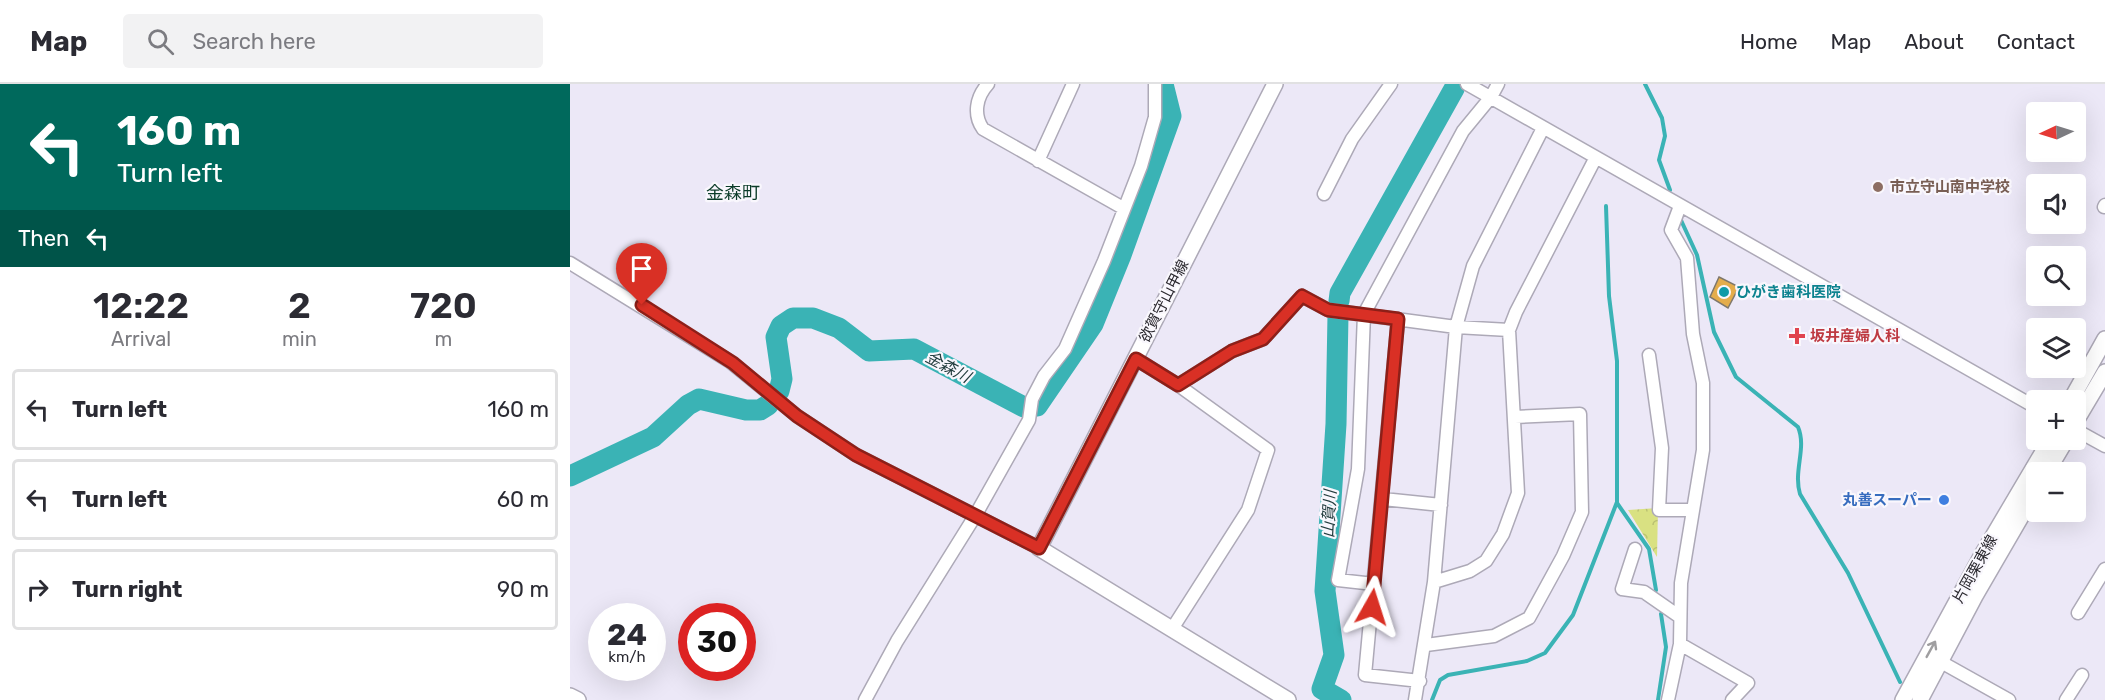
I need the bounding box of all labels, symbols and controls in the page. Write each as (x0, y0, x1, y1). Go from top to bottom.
search box (123, 14, 543, 68)
text: Map (30, 25, 87, 58)
icon: search (144, 25, 177, 58)
text: Search here (192, 28, 316, 55)
text: Home (1740, 29, 1797, 54)
text: Map (1830, 29, 1871, 54)
text: About (1904, 29, 1964, 54)
text: Contact (1997, 29, 2075, 54)
north arrow (2026, 102, 2086, 162)
map controls (2026, 102, 2086, 522)
text: 160 m (117, 106, 241, 156)
icon: left (18, 108, 96, 186)
text: Turn left (117, 157, 222, 189)
button: sound (2026, 174, 2086, 234)
place label: 市立守山南中学校 (1890, 178, 2010, 196)
marker: 市立守山南中学校 (1871, 180, 1885, 194)
district label: 金森町 (706, 182, 760, 204)
icon: left (81, 222, 114, 255)
text: Then (18, 225, 69, 252)
pin (616, 243, 667, 305)
button: search (2026, 246, 2086, 306)
icon: arrive (625, 252, 658, 285)
street label: 欲賀守山甲線 (1136, 257, 1192, 345)
place label: ひがき歯科医院 (1736, 283, 1841, 301)
text: 12:22 (93, 284, 189, 327)
text: 2 (288, 284, 311, 327)
text: 720 (410, 284, 477, 327)
marker: ひがき歯科医院 (1717, 285, 1731, 299)
button: layers (2026, 318, 2086, 378)
text: Arrival (111, 327, 171, 351)
text: min (282, 327, 317, 351)
text: m (435, 327, 452, 351)
marker: 坂井産婦人科 (1788, 327, 1806, 345)
place label: 坂井産婦人科 (1810, 327, 1900, 345)
water label: 金森川 (922, 347, 975, 388)
button: + (2026, 390, 2086, 450)
icon: left (21, 393, 54, 426)
text: Turn left (72, 396, 167, 423)
text: 160 m (487, 396, 549, 423)
button: − (2026, 462, 2086, 522)
icon: left (21, 483, 54, 516)
text: Turn left (72, 486, 167, 513)
text: 60 m (497, 486, 549, 513)
water label: 山賀川 (1318, 488, 1340, 538)
place label: 丸善スーパー (1842, 491, 1932, 509)
marker: 丸善スーパー (1937, 493, 1951, 507)
street label: 片岡栗東線 (1949, 532, 2001, 606)
icon: right (21, 573, 54, 606)
position arrow (1340, 575, 1404, 639)
text: Turn right (72, 576, 182, 603)
text: 90 m (497, 576, 549, 603)
speed limit sign: 30 (678, 603, 756, 681)
text: 24 (607, 617, 647, 653)
one-way arrow (1926, 640, 1937, 658)
text: km/h (608, 648, 646, 666)

